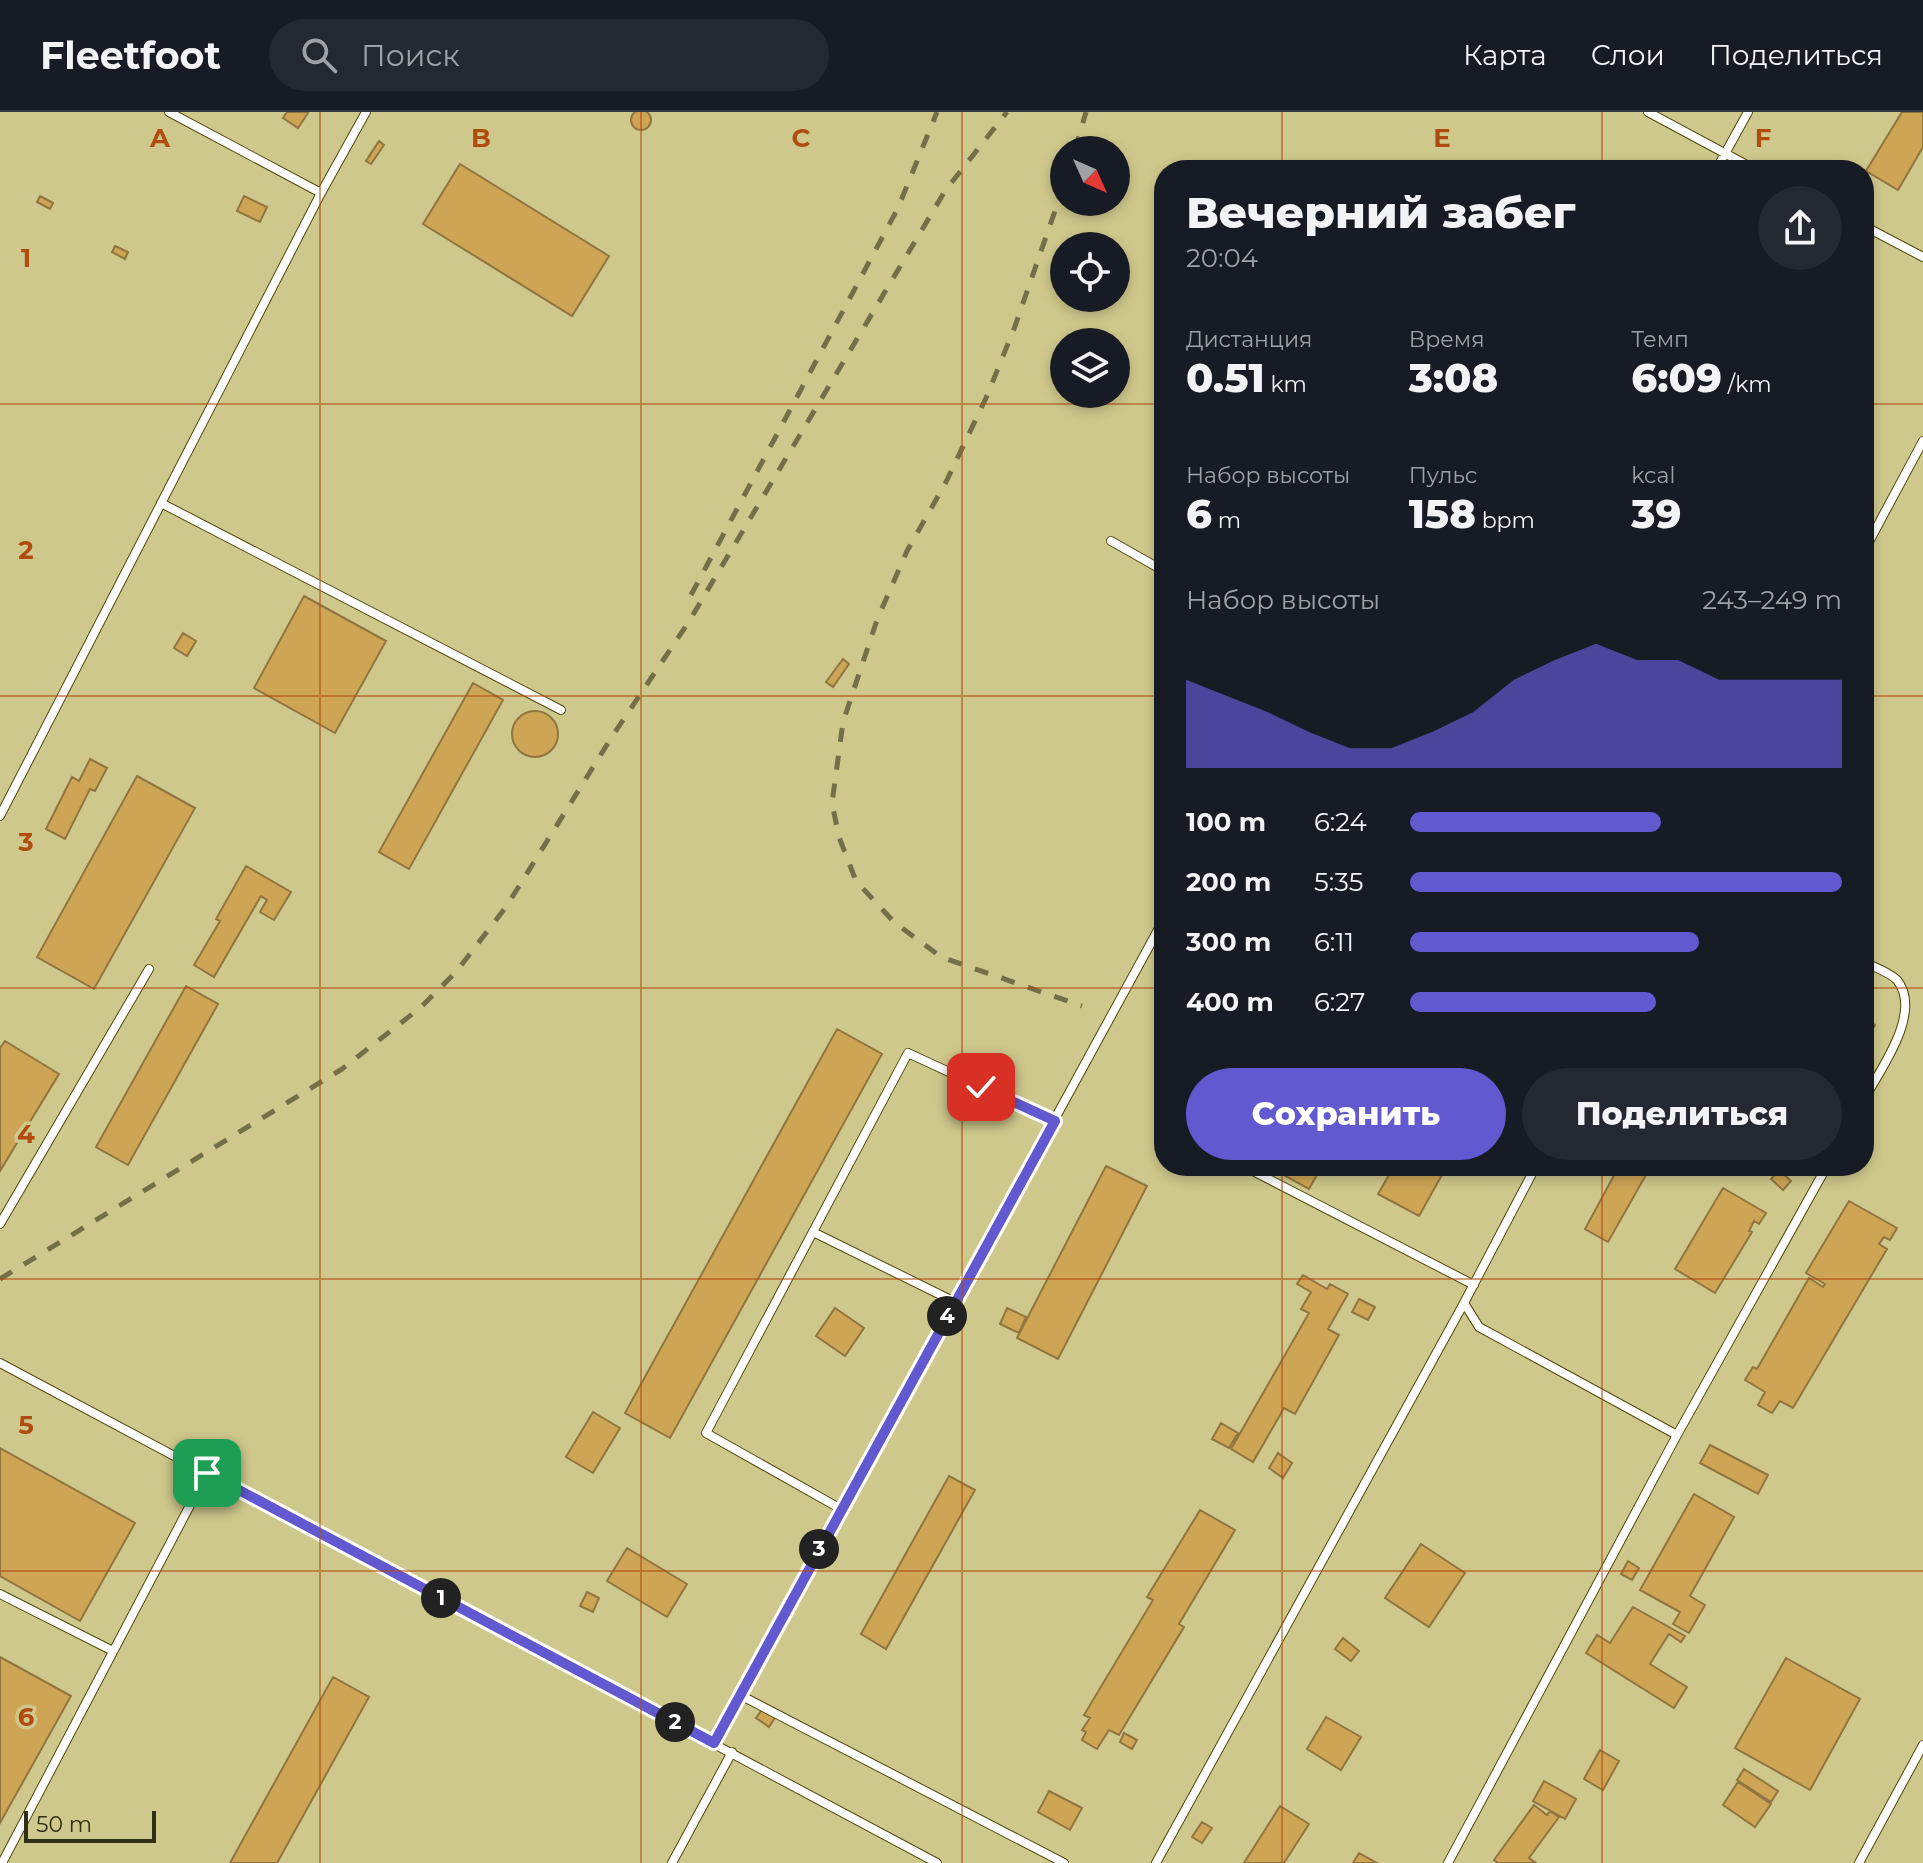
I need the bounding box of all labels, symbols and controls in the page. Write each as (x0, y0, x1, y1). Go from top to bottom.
search box (269, 19, 829, 91)
text: Fleetfoot (40, 32, 221, 79)
icon: search (297, 33, 341, 77)
text: Поиск (361, 37, 460, 74)
text: Карта (1463, 38, 1547, 72)
text: Слои (1591, 38, 1665, 72)
text: Поделиться (1709, 38, 1883, 72)
text: A (149, 122, 171, 154)
text: B (471, 122, 491, 154)
text: C (792, 122, 811, 154)
text: E (1433, 122, 1451, 154)
text: F (1755, 122, 1771, 154)
north arrow (1050, 136, 1130, 216)
map controls (1050, 136, 1130, 408)
text: Вечерний забег (1186, 185, 1576, 239)
button: share (1758, 186, 1842, 270)
button: locate (1050, 232, 1130, 312)
text: 1 (21, 242, 31, 274)
text: 20:04 (1186, 242, 1258, 274)
text: Дистанция (1186, 326, 1312, 353)
text: Время (1409, 326, 1485, 353)
text: Темп (1631, 326, 1689, 353)
button: layers (1050, 328, 1130, 408)
text: 0.51 (1186, 353, 1265, 402)
text: 3:08 (1409, 353, 1498, 402)
text: 6:09 (1631, 353, 1722, 402)
text: km (1265, 371, 1307, 398)
text: /km (1722, 371, 1772, 398)
text: Набор высоты (1186, 462, 1350, 489)
text: Пульс (1409, 462, 1477, 489)
text: kcal (1631, 462, 1675, 489)
text: 6 (1186, 489, 1212, 538)
text: 158 (1409, 489, 1476, 538)
text: 39 (1631, 489, 1681, 538)
text: m (1212, 507, 1241, 534)
text: bpm (1476, 507, 1535, 534)
text: 2 (18, 534, 34, 566)
text: Набор высоты (1186, 584, 1380, 616)
text: 243–249 m (1702, 584, 1842, 616)
text: 100 m (1186, 806, 1266, 838)
text: 6:24 (1314, 806, 1367, 838)
text: 3 (17, 826, 34, 858)
text: 200 m (1186, 866, 1271, 898)
text: 5:35 (1314, 866, 1363, 898)
text: 300 m (1186, 926, 1271, 958)
text: 6:11 (1314, 926, 1354, 958)
text: 400 m (1186, 986, 1274, 1018)
text: 6:27 (1314, 986, 1365, 1018)
pin (947, 1053, 1015, 1121)
icon: check (959, 1065, 1003, 1109)
button: Сохранить (1186, 1068, 1506, 1160)
button: Поделиться (1522, 1068, 1842, 1160)
text: 4 (17, 1118, 35, 1150)
pin: 4 (927, 1296, 967, 1336)
text: 4 (939, 1302, 955, 1329)
text: 5 (18, 1409, 34, 1441)
pin (173, 1439, 241, 1507)
icon: arrive (185, 1451, 229, 1495)
pin: 3 (799, 1529, 839, 1569)
text: 3 (812, 1535, 826, 1562)
pin: 1 (421, 1578, 461, 1618)
text: 1 (437, 1584, 445, 1611)
text: 6 (18, 1701, 35, 1733)
pin: 2 (655, 1702, 695, 1742)
text: 2 (669, 1708, 681, 1735)
scale bar (24, 1807, 156, 1843)
text: 50 m (36, 1811, 92, 1838)

